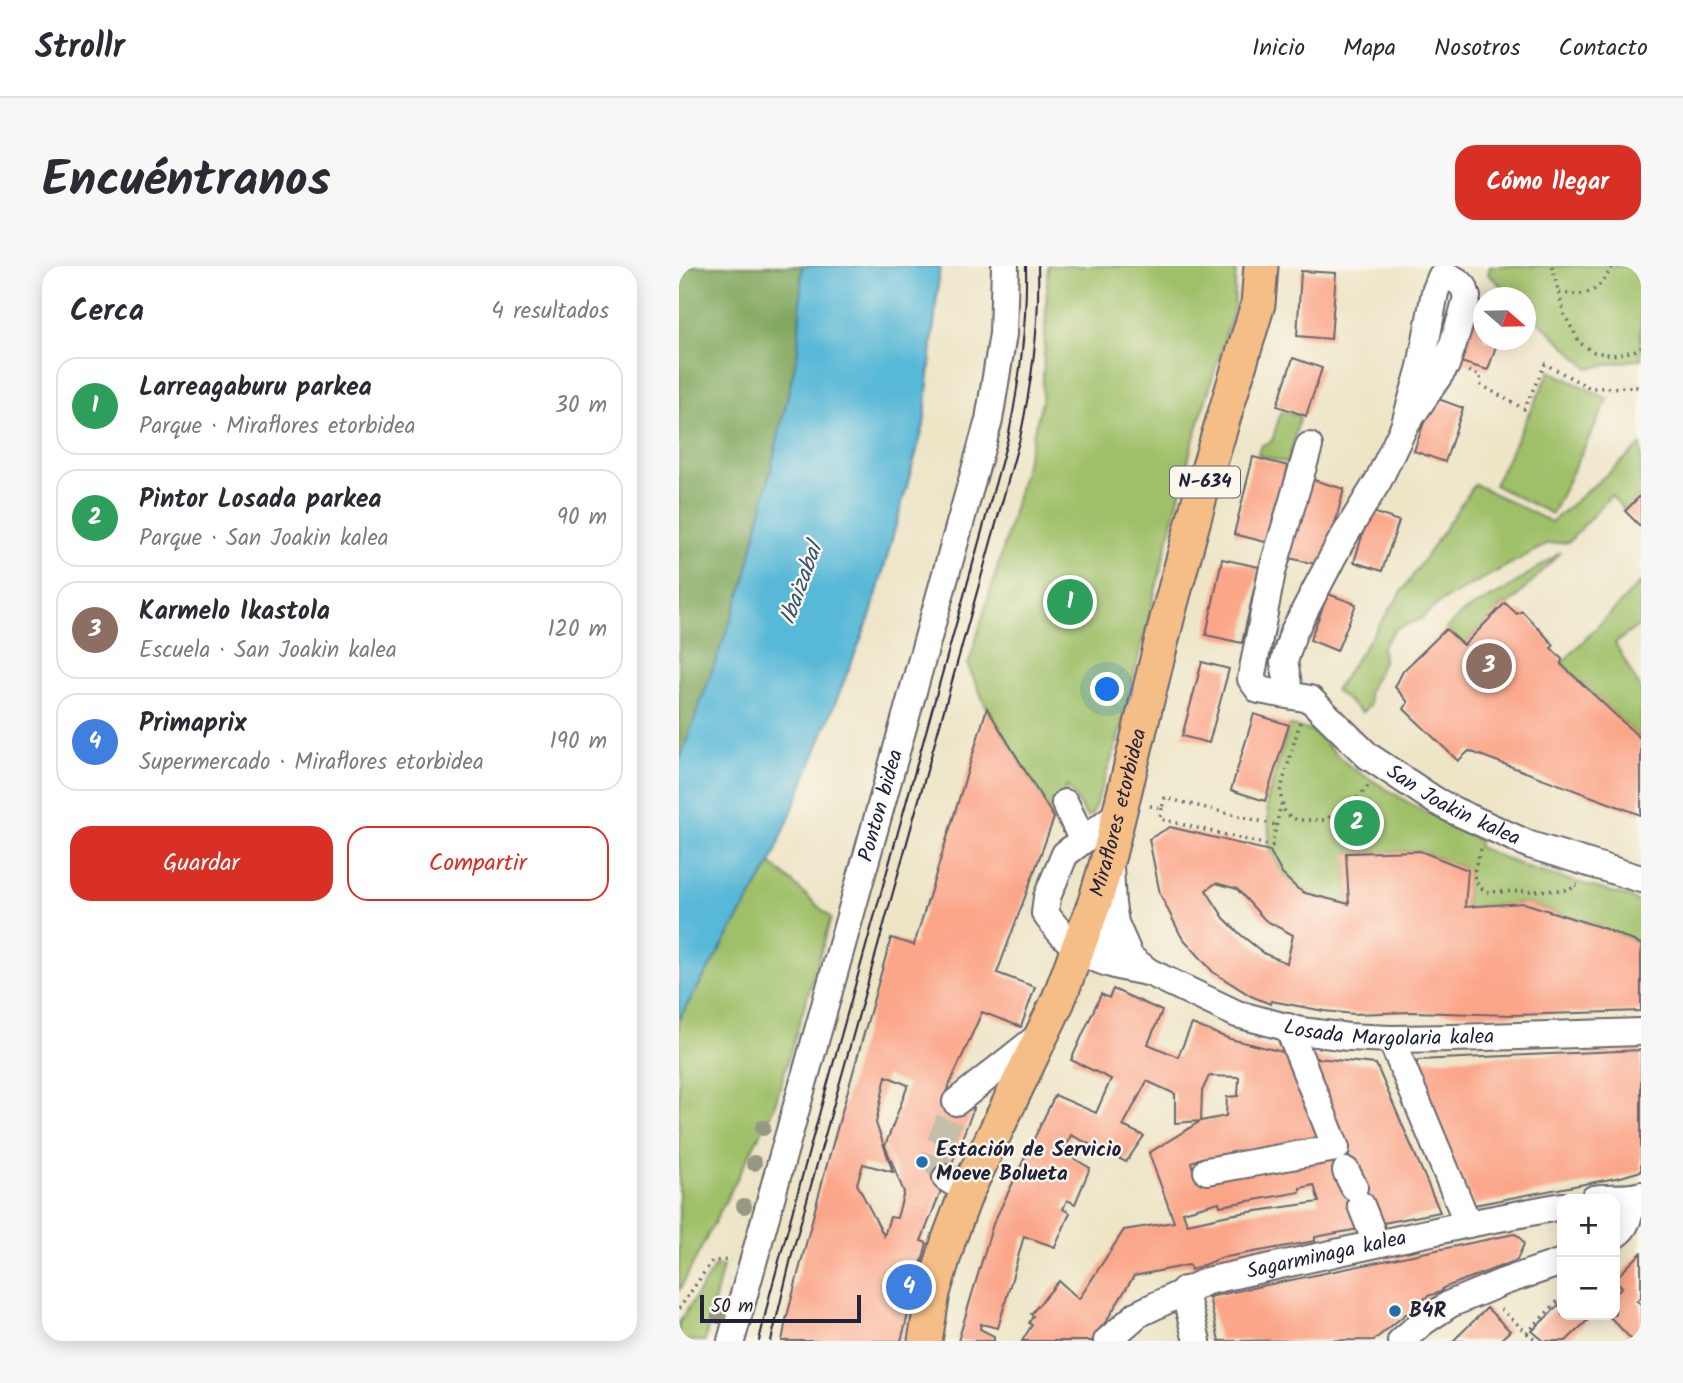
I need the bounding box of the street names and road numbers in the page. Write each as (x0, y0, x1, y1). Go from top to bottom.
road number: N-634 (1170, 466, 1240, 498)
street label: Miraflores etorbidea (1081, 725, 1156, 901)
street label: Ponton bidea (850, 746, 912, 866)
street label: San Joakin kalea (1379, 756, 1526, 855)
street label: Losada Margolaria kalea (1280, 1011, 1495, 1056)
street label: Sagarminaga kalea (1243, 1221, 1410, 1288)

